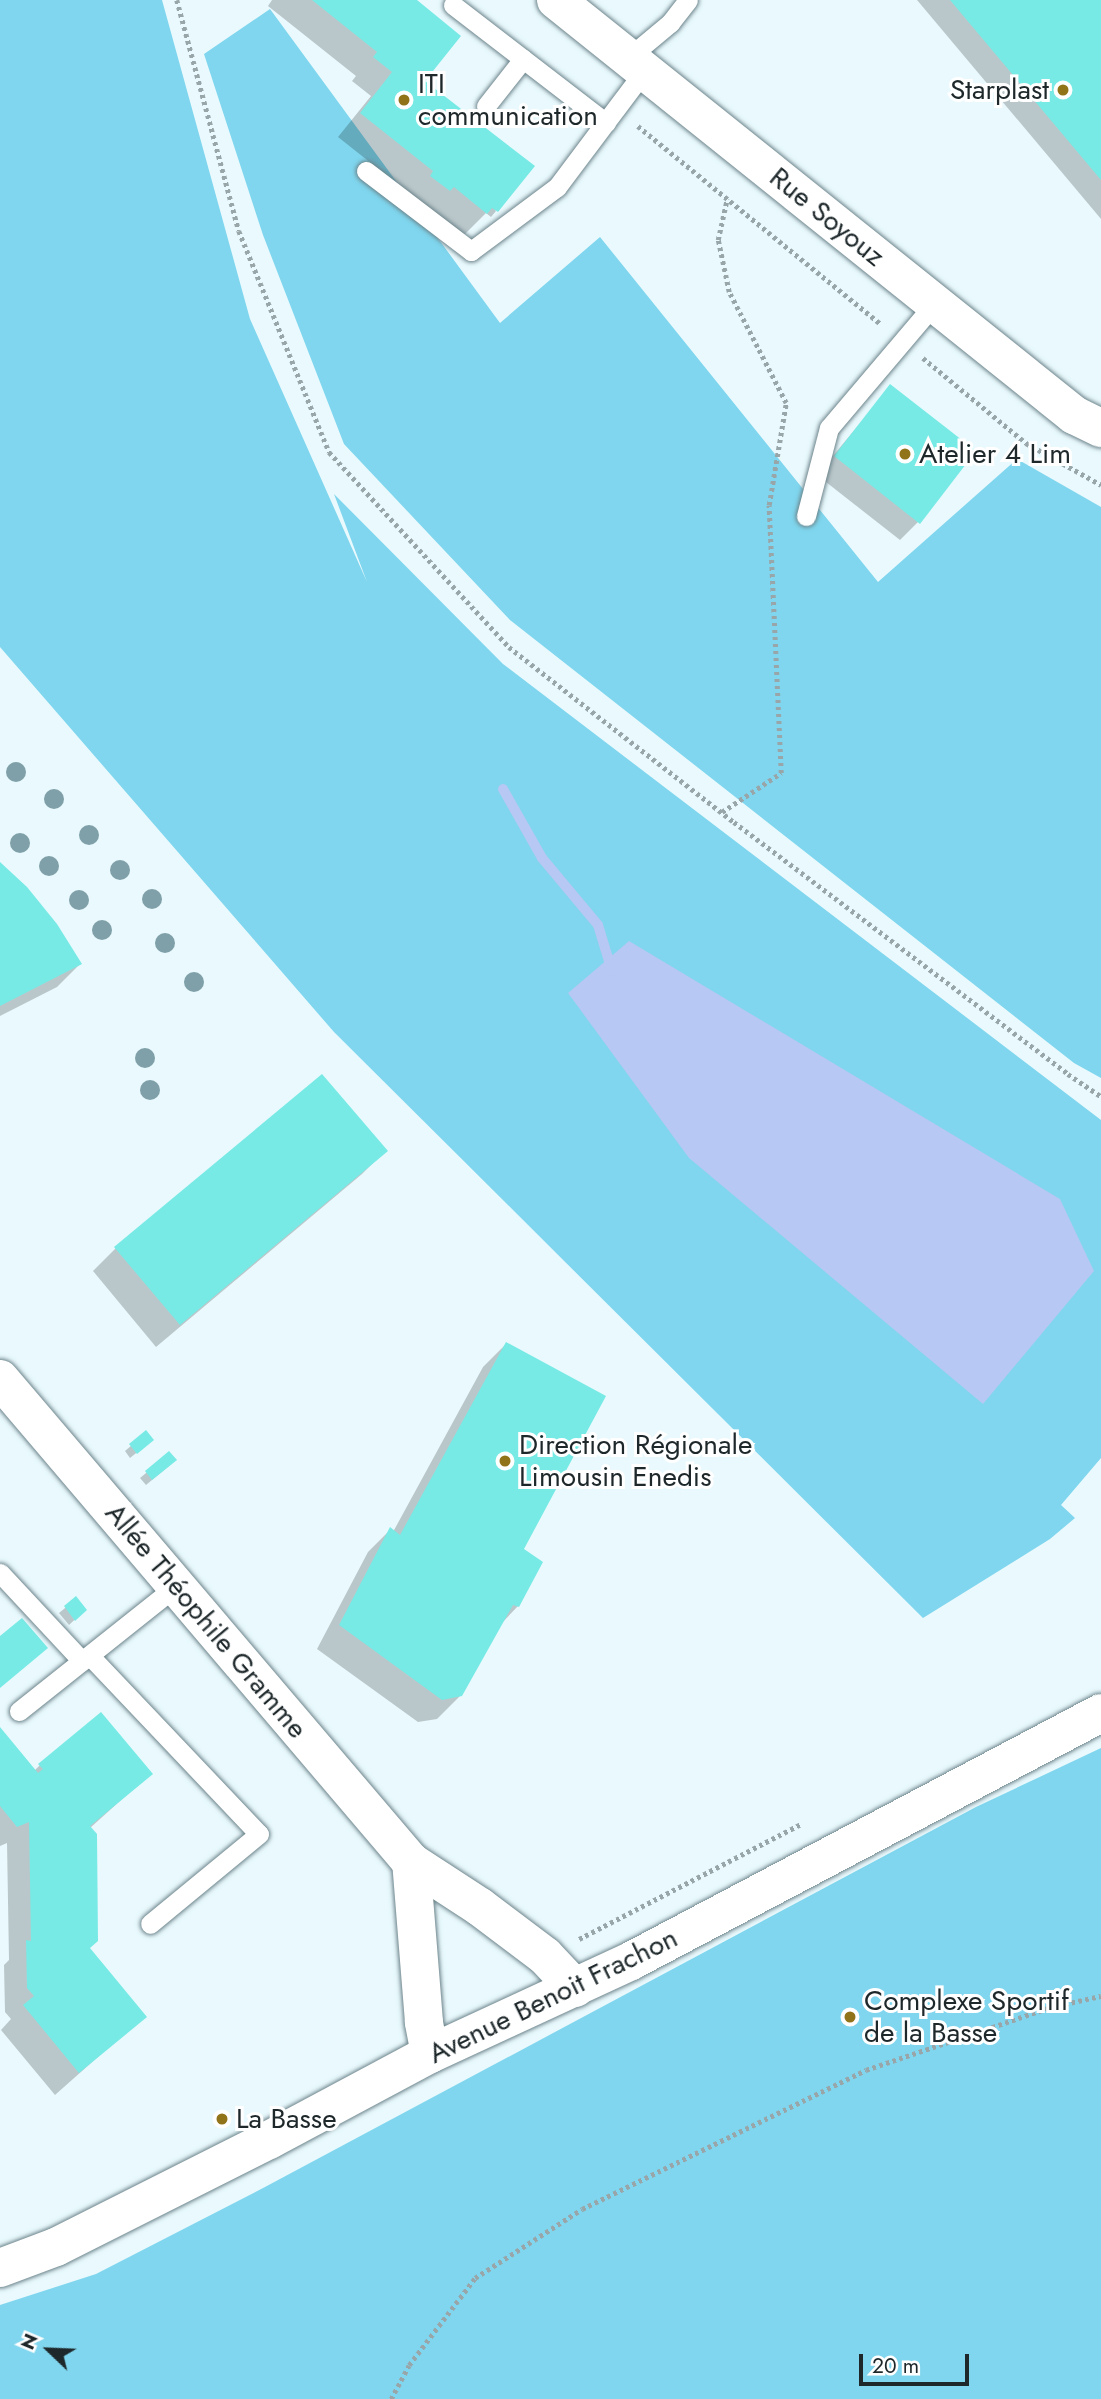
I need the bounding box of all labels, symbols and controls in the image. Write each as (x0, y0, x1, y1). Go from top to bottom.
place label: ITI communication (418, 67, 598, 133)
place label: Starplast (950, 73, 1049, 107)
marker: Starplast (1055, 82, 1071, 98)
marker: ITI communication (396, 92, 412, 108)
street label: Rue Soyouz (763, 160, 891, 274)
place label: Atelier 4 Lim (919, 437, 1071, 471)
marker: Atelier 4 Lim (897, 446, 913, 462)
place label: Direction Régionale Limousin Enedis (519, 1428, 752, 1494)
marker: Direction Régionale Limousin Enedis (497, 1453, 513, 1469)
street label: Allée Théophile Gramme (98, 1497, 314, 1745)
street label: Avenue Benoit Frachon (423, 1921, 683, 2071)
place label: Complexe Sportif de la Basse (864, 1984, 1069, 2050)
marker: Complexe Sportif de la Basse (842, 2009, 858, 2025)
place label: La Basse (236, 2102, 337, 2136)
marker: La Basse (214, 2111, 230, 2127)
north arrow (14, 2315, 84, 2385)
text: N (14, 2329, 45, 2354)
scale bar (863, 2340, 973, 2384)
text: 20 m (872, 2351, 919, 2381)

